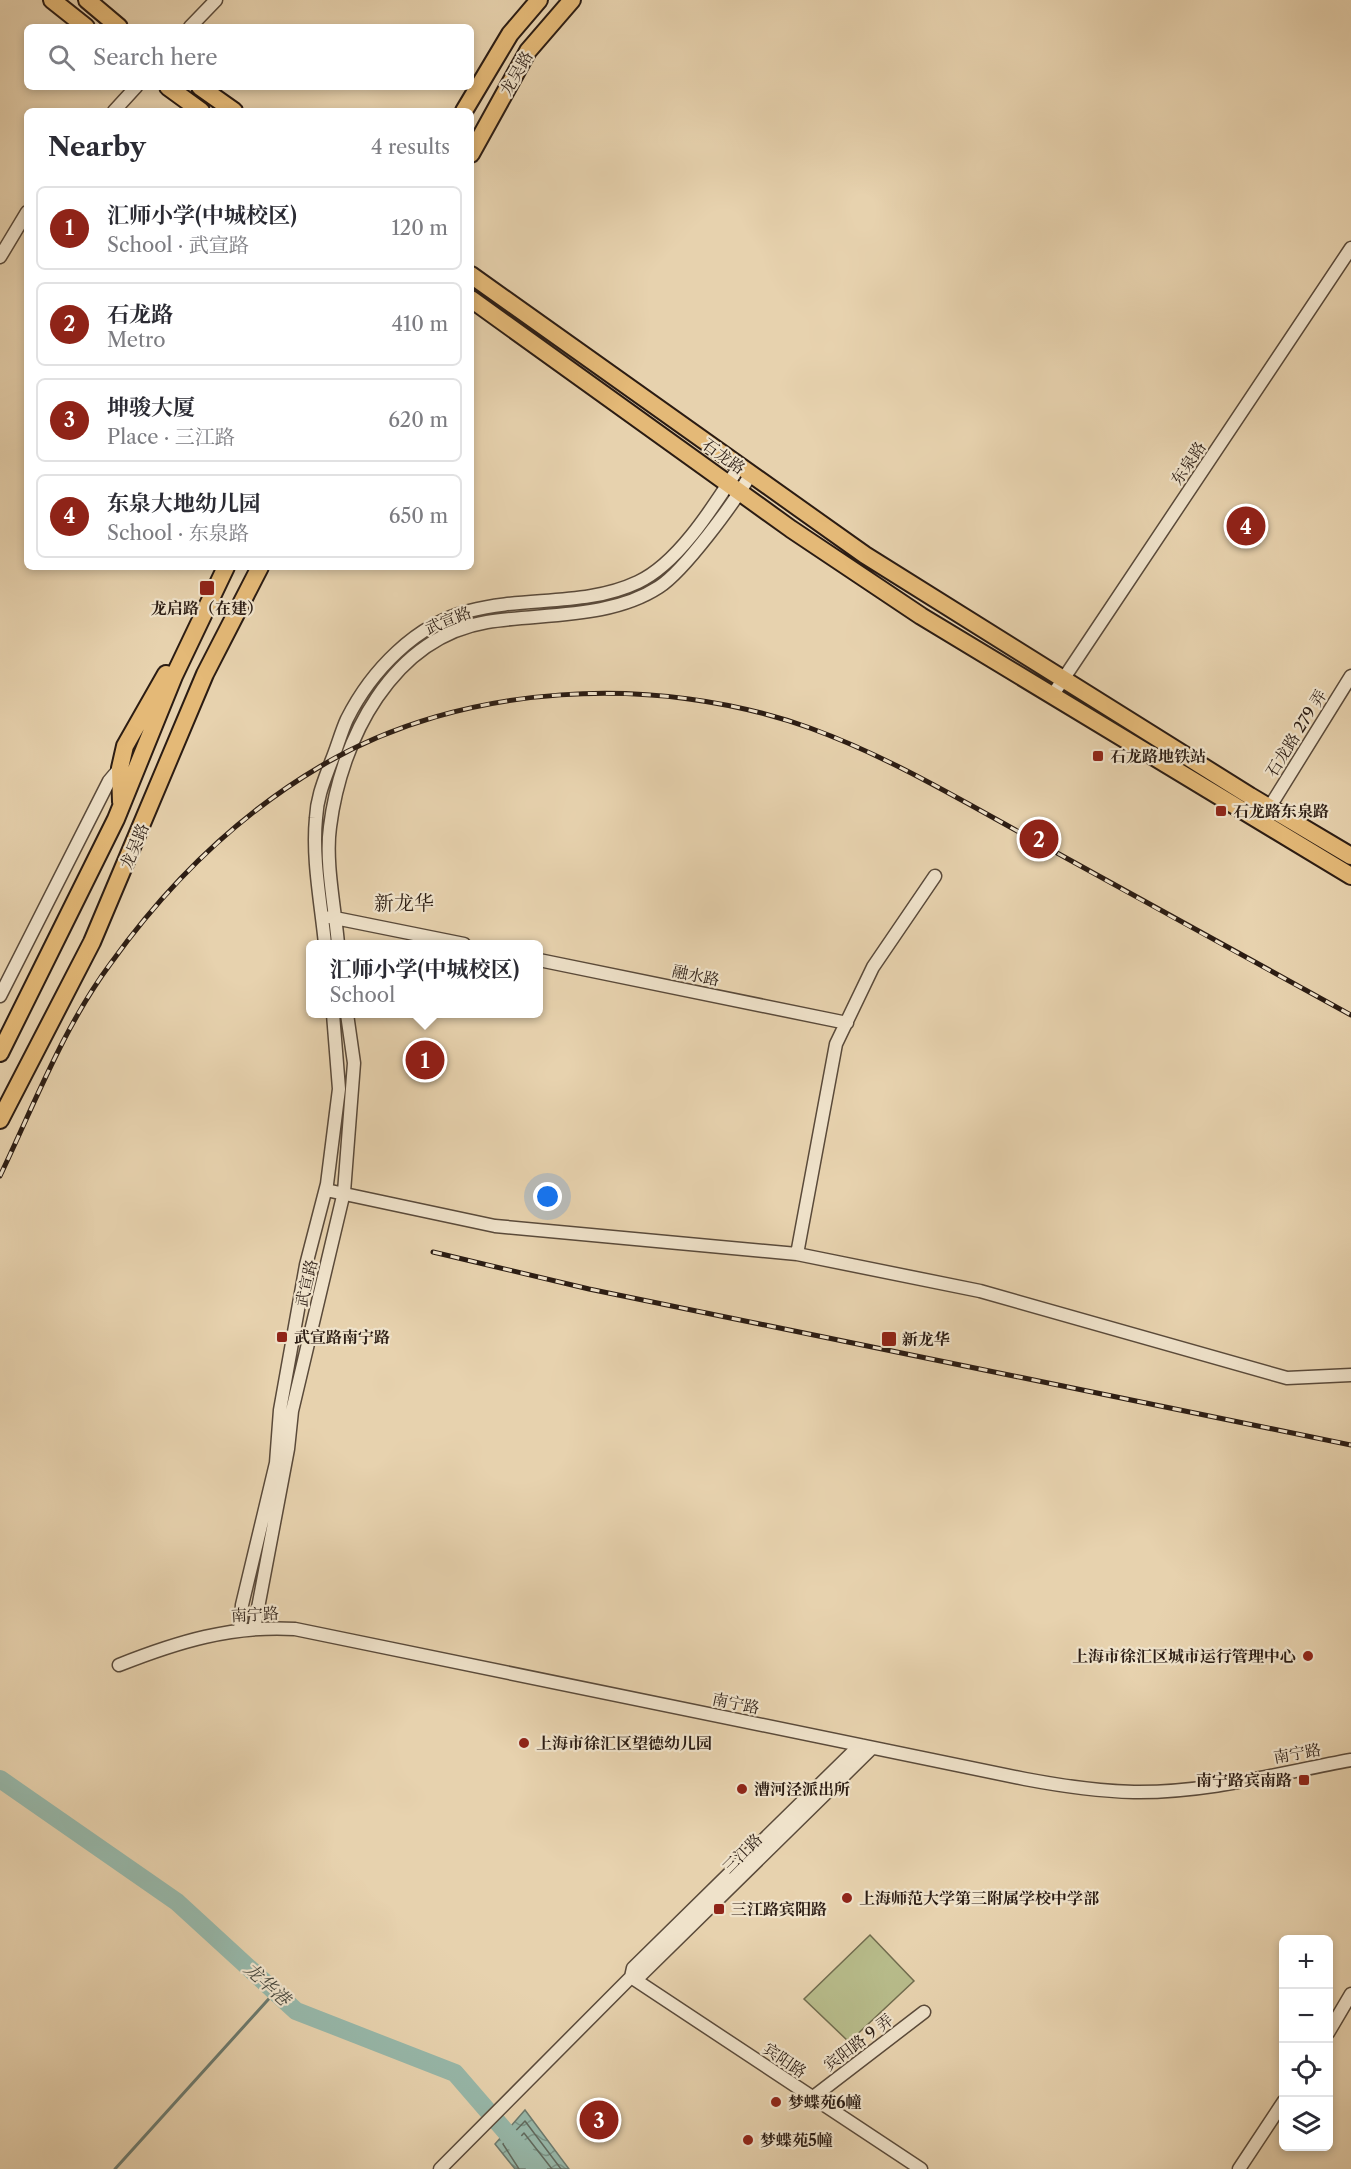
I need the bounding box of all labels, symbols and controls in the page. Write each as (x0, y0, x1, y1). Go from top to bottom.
search box (24, 24, 474, 90)
icon: search (45, 41, 78, 74)
text: Search here (93, 44, 218, 71)
street label: 龙吴路 (495, 47, 537, 99)
text: Nearby (48, 131, 146, 163)
text: 4 results (371, 135, 450, 159)
text: 汇师小学(中城校区) (107, 202, 297, 229)
text: 1 (65, 216, 74, 240)
text: 120 m (391, 216, 448, 240)
text: School · 武宣路 (107, 233, 249, 257)
text: 石龙路 (107, 301, 173, 328)
text: 2 (64, 312, 75, 336)
text: 410 m (391, 312, 448, 336)
text: Metro (107, 328, 165, 352)
text: 坤骏大厦 (107, 394, 195, 421)
text: 3 (64, 408, 75, 432)
text: 620 m (388, 408, 448, 432)
text: Place · 三江路 (107, 425, 235, 449)
street label: 石龙路 (699, 434, 749, 478)
street label: 东泉路 (1166, 438, 1210, 488)
text: 东泉大地幼儿园 (107, 490, 261, 517)
text: 4 (64, 504, 75, 528)
text: 650 m (389, 504, 448, 528)
pin: 4 (1226, 504, 1266, 548)
text: School · 东泉路 (107, 521, 249, 545)
marker: 龙启路（在建） (198, 579, 216, 597)
place label: 龙启路（在建） (151, 598, 263, 618)
street label: 武宣路 (422, 602, 474, 638)
street label: 石龙路 279 弄 (1261, 686, 1331, 780)
place label: 石龙路地铁站 (1110, 746, 1206, 766)
marker: 石龙路地铁站 (1091, 749, 1105, 763)
place label: 石龙路东泉路 (1233, 801, 1329, 821)
marker: 石龙路东泉路 (1214, 804, 1228, 818)
pin: 2 (1020, 816, 1058, 862)
street label: 龙吴路 (115, 820, 153, 872)
district label: 新龙华 (374, 891, 434, 915)
popup (306, 940, 543, 1018)
text: 汇师小学(中城校区) (330, 956, 519, 983)
street label: 融水路 (670, 960, 722, 990)
text: School (330, 983, 395, 1007)
pin: 1 (406, 1038, 444, 1082)
your location (533, 1182, 562, 1211)
street label: 武宣路 (291, 1257, 321, 1309)
place label: 武宣路南宁路 (294, 1327, 390, 1347)
place label: 新龙华 (902, 1329, 950, 1349)
marker: 武宣路南宁路 (275, 1330, 289, 1344)
marker: 新龙华 (880, 1330, 898, 1348)
street label: 南宁路 (231, 1603, 279, 1625)
place label: 上海市徐汇区城市运行管理中心 (1072, 1646, 1296, 1666)
marker: 上海市徐汇区城市运行管理中心 (1301, 1649, 1315, 1663)
street label: 南宁路 (710, 1688, 762, 1718)
place label: 上海市徐汇区望德幼儿园 (536, 1733, 712, 1753)
marker: 上海市徐汇区望德幼儿园 (517, 1736, 531, 1750)
street label: 南宁路 (1272, 1739, 1322, 1767)
place label: 南宁路宾南路 (1196, 1770, 1292, 1790)
marker: 南宁路宾南路 (1297, 1773, 1311, 1787)
place label: 漕河泾派出所 (754, 1779, 850, 1799)
marker: 漕河泾派出所 (735, 1782, 749, 1796)
street label: 三江路 (718, 1829, 766, 1877)
place label: 上海师范大学第三附属学校中学部 (859, 1888, 1100, 1908)
marker: 上海师范大学第三附属学校中学部 (840, 1891, 854, 1905)
place label: 三江路宾阳路 (731, 1899, 827, 1919)
marker: 三江路宾阳路 (712, 1902, 726, 1916)
map controls (1279, 1935, 1333, 2151)
button: + (1279, 1935, 1333, 1989)
water label: 龙华港 (240, 1958, 296, 2012)
button: − (1279, 1989, 1333, 2043)
street label: 宾阳路 9 弄 (819, 2009, 897, 2075)
street label: 宾阳路 (760, 2038, 810, 2082)
button: locate (1279, 2043, 1333, 2097)
place label: 梦蝶苑6幢 (788, 2092, 862, 2112)
marker: 梦蝶苑6幢 (769, 2095, 783, 2109)
button: layers (1279, 2097, 1333, 2151)
pin: 3 (580, 2098, 618, 2142)
place label: 梦蝶苑5幢 (760, 2130, 833, 2150)
marker: 梦蝶苑5幢 (741, 2133, 755, 2147)

